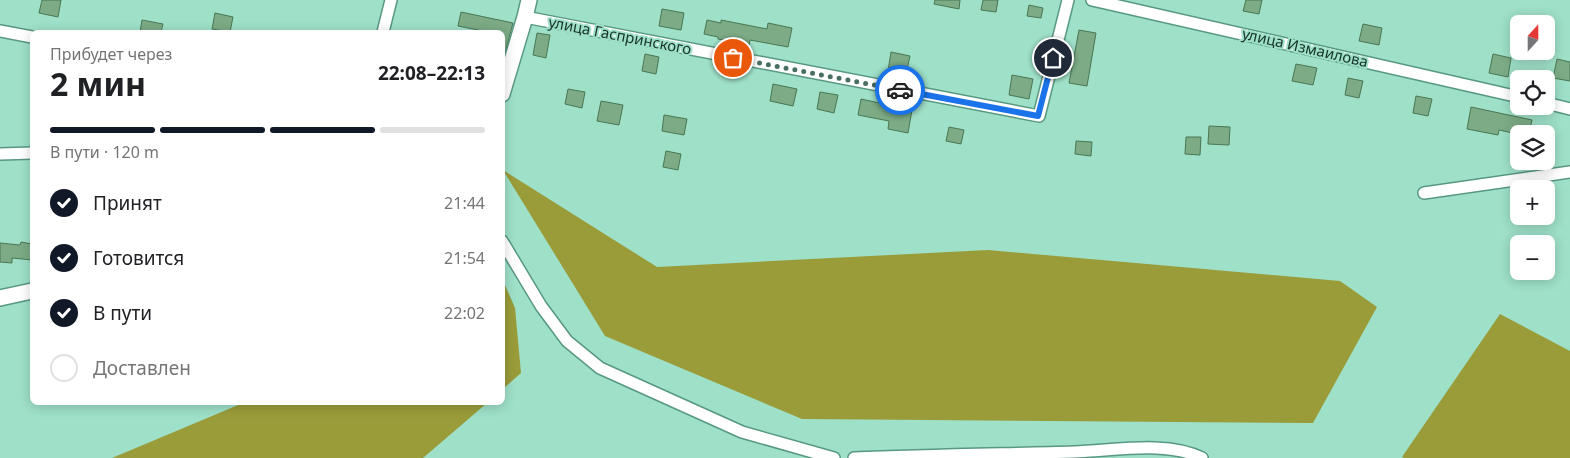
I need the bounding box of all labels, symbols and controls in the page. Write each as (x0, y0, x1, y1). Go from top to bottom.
street label: улица Гаспринского (547, 11, 693, 59)
north arrow (1510, 15, 1555, 60)
map controls (1510, 15, 1555, 280)
street label: улица Измаилова (1240, 23, 1370, 71)
pin (712, 37, 754, 79)
pin (1032, 37, 1074, 79)
text: Прибудет через (50, 43, 172, 65)
icon: bag (719, 44, 747, 72)
icon: home (1039, 44, 1067, 72)
text: 22:08–22:13 (378, 60, 485, 86)
text: 2 мин (50, 62, 146, 105)
courier (875, 65, 925, 115)
button: locate (1510, 70, 1555, 115)
icon: car (886, 76, 914, 104)
button: layers (1510, 125, 1555, 170)
text: В пути · 120 m (50, 141, 159, 163)
button: + (1510, 180, 1555, 225)
icon: check (50, 189, 78, 217)
text: Принят (93, 190, 162, 216)
text: 21:44 (444, 192, 485, 214)
button: − (1510, 235, 1555, 280)
icon: check (50, 244, 78, 272)
text: Готовится (93, 245, 184, 271)
text: 21:54 (444, 247, 485, 269)
icon: check (50, 299, 78, 327)
text: В пути (93, 300, 152, 326)
text: 22:02 (444, 302, 485, 324)
text: Доставлен (93, 355, 191, 381)

